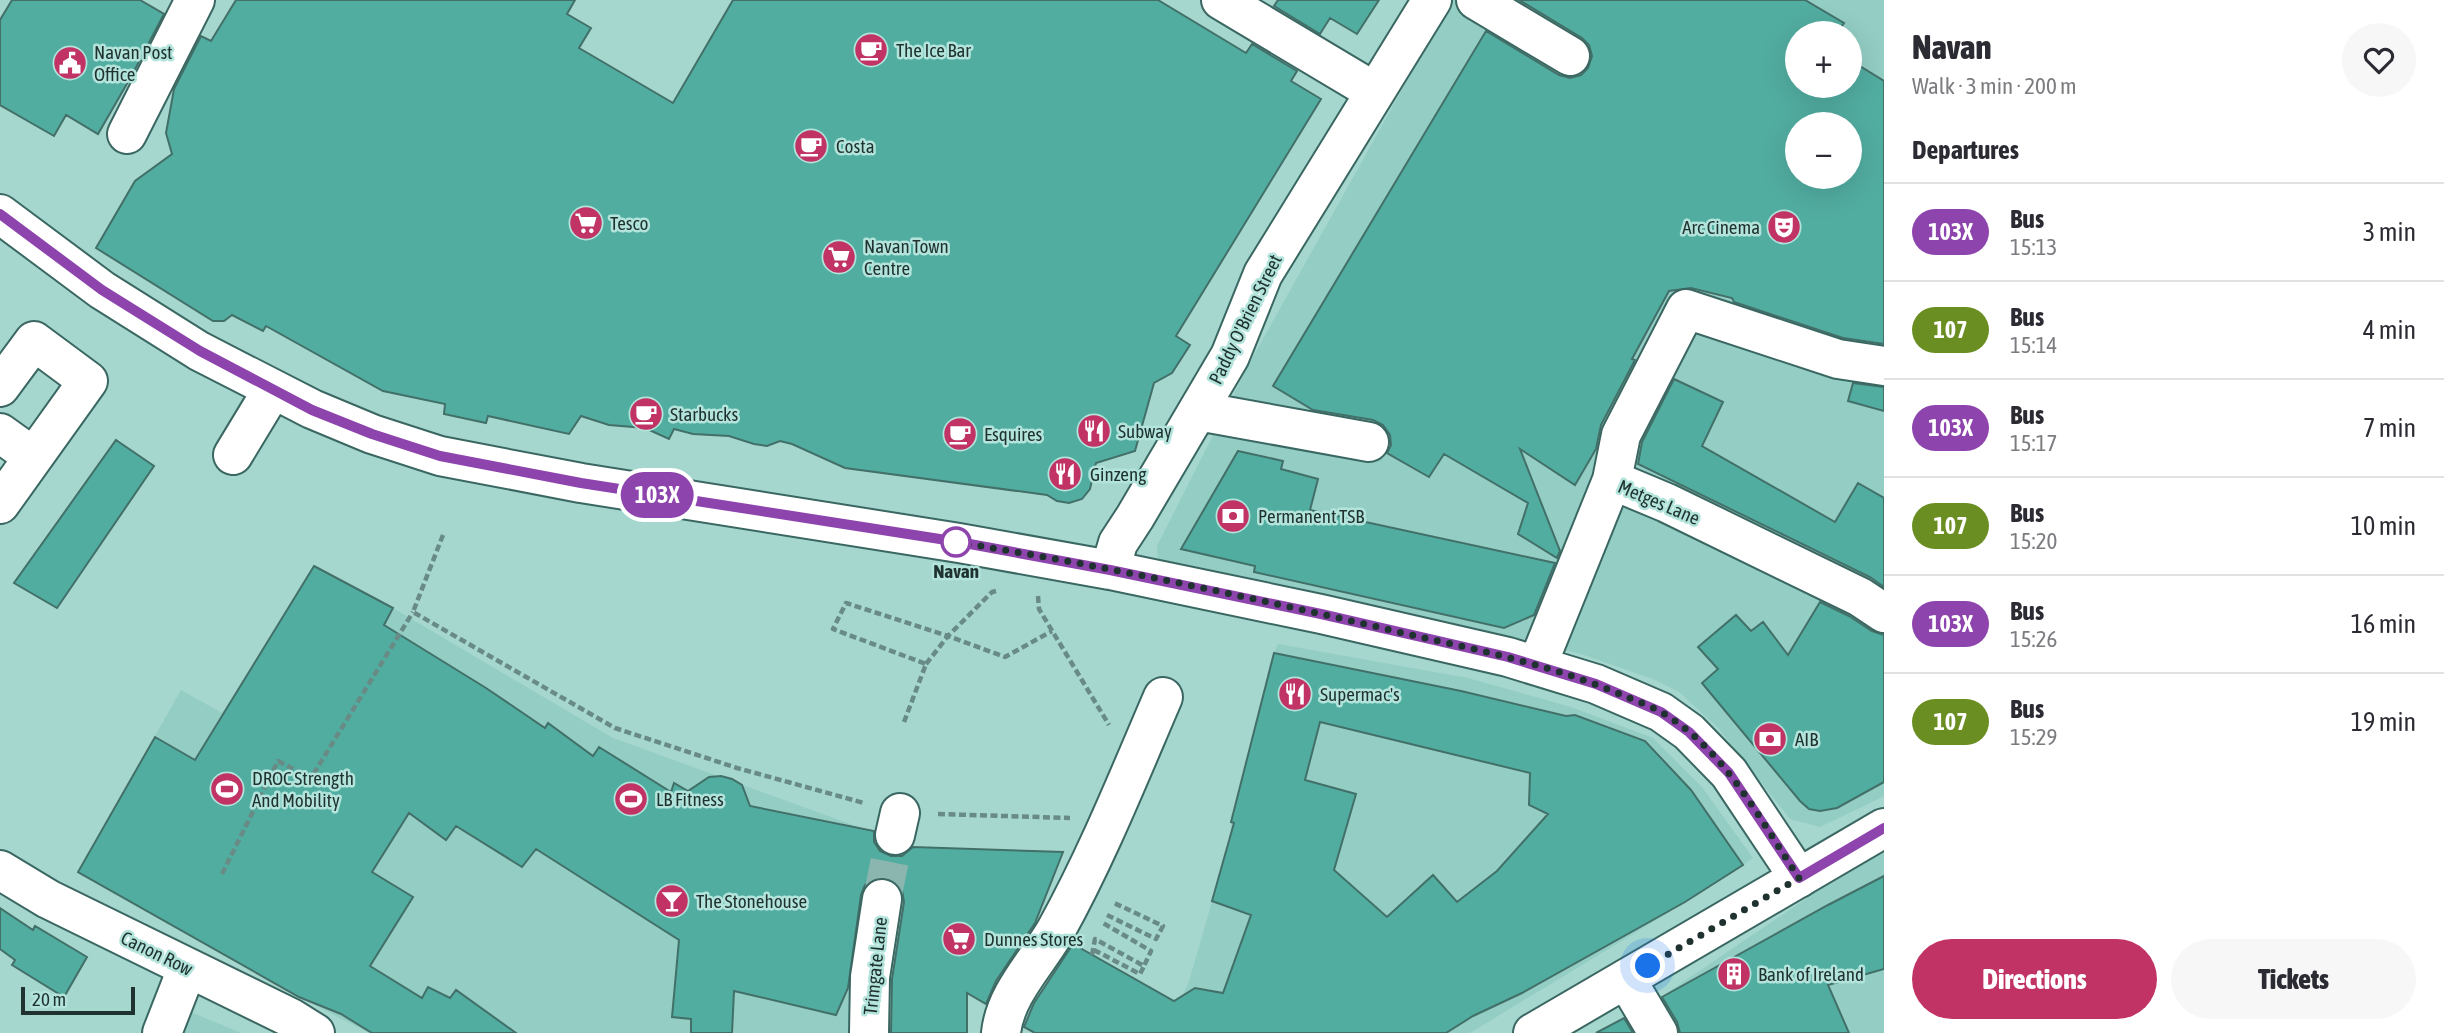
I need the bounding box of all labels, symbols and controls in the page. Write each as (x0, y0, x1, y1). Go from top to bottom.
map controls (1785, 21, 1862, 189)
button: + (1785, 21, 1862, 98)
button: heart (2342, 23, 2416, 97)
text: Navan (1912, 28, 1991, 66)
cafe icon: The Ice Bar (852, 31, 890, 69)
place label: The Ice Bar (896, 39, 971, 61)
place label: Navan Post Office (94, 41, 173, 85)
public building icon: Navan Post Office (51, 44, 89, 82)
text: Walk · 3 min · 200 m (1912, 73, 2076, 99)
button: − (1785, 112, 1862, 189)
cafe icon: Costa (792, 127, 830, 165)
place label: Costa (836, 135, 875, 157)
text: Departures (1912, 135, 2019, 165)
supermarket icon: Tesco (567, 204, 605, 242)
text: Bus (2010, 204, 2044, 234)
theatre icon: Arc Cinema (1765, 208, 1803, 246)
place label: Tesco (610, 212, 649, 234)
place label: Arc Cinema (1682, 216, 1760, 238)
text: 3 min (2363, 217, 2416, 247)
text: 103X (1928, 218, 1973, 245)
text: 15:13 (2010, 234, 2057, 260)
place label: Navan Town Centre (864, 235, 949, 279)
supermarket icon: Navan Town Centre (820, 238, 858, 276)
street label: Paddy O'Brien Street (1204, 251, 1286, 387)
text: Bus (2010, 302, 2044, 332)
text: 4 min (2363, 315, 2416, 345)
text: 107 (1934, 316, 1967, 343)
text: 15:14 (2010, 332, 2057, 358)
cafe icon: Starbucks (627, 395, 665, 433)
text: Bus (2010, 400, 2044, 430)
place label: Starbucks (670, 403, 738, 425)
restaurant icon: Subway (1075, 412, 1113, 450)
text: 7 min (2363, 413, 2416, 443)
text: 103X (1928, 414, 1973, 441)
cafe icon: Esquires (941, 415, 979, 453)
place label: Subway (1118, 420, 1172, 442)
place label: Esquires (984, 423, 1043, 445)
text: 15:17 (2010, 430, 2057, 456)
restaurant icon: Ginzeng (1046, 455, 1084, 493)
place label: Ginzeng (1090, 463, 1147, 485)
line badge: 103X (608, 472, 706, 518)
street label: Metges Lane (1615, 475, 1703, 529)
text: 103X (635, 481, 679, 508)
bank icon: Permanent TSB (1214, 497, 1252, 535)
text: Bus (2010, 498, 2044, 528)
place label: Permanent TSB (1258, 505, 1364, 527)
text: 10 min (2351, 511, 2416, 541)
text: 107 (1934, 512, 1967, 539)
marker: Navan (941, 527, 971, 557)
text: 15:20 (2010, 528, 2057, 554)
place label: Navan (933, 560, 979, 582)
text: Bus (2010, 596, 2044, 626)
text: 16 min (2351, 609, 2416, 639)
text: 103X (1928, 610, 1973, 637)
text: 15:26 (2010, 626, 2057, 652)
restaurant icon: Supermac's (1276, 675, 1314, 713)
place label: Supermac's (1320, 683, 1400, 705)
text: Bus (2010, 694, 2044, 724)
text: 19 min (2351, 707, 2416, 737)
text: 107 (1934, 708, 1967, 735)
bank icon: AIB (1751, 720, 1789, 758)
text: 15:29 (2010, 724, 2057, 750)
place label: AIB (1795, 728, 1818, 750)
place label: DROC Strength And Mobility (252, 767, 354, 811)
sports icon: DROC Strength And Mobility (208, 770, 246, 808)
sports icon: LB Fitness (612, 780, 650, 818)
place label: LB Fitness (656, 788, 724, 810)
bar icon: The Stonehouse (653, 882, 691, 920)
place label: The Stonehouse (696, 890, 807, 912)
street label: Trimgate Lane (859, 916, 891, 1016)
supermarket icon: Dunnes Stores (940, 920, 978, 958)
street label: Canon Row (118, 926, 197, 980)
place label: Dunnes Stores (984, 928, 1084, 950)
button: Directions (1912, 939, 2157, 1019)
button: Tickets (2171, 939, 2416, 1019)
your location (1630, 948, 1665, 983)
building icon: Bank of Ireland (1715, 955, 1753, 993)
place label: Bank of Ireland (1758, 963, 1864, 985)
scale bar (21, 984, 135, 1016)
text: 20 m (32, 988, 66, 1010)

